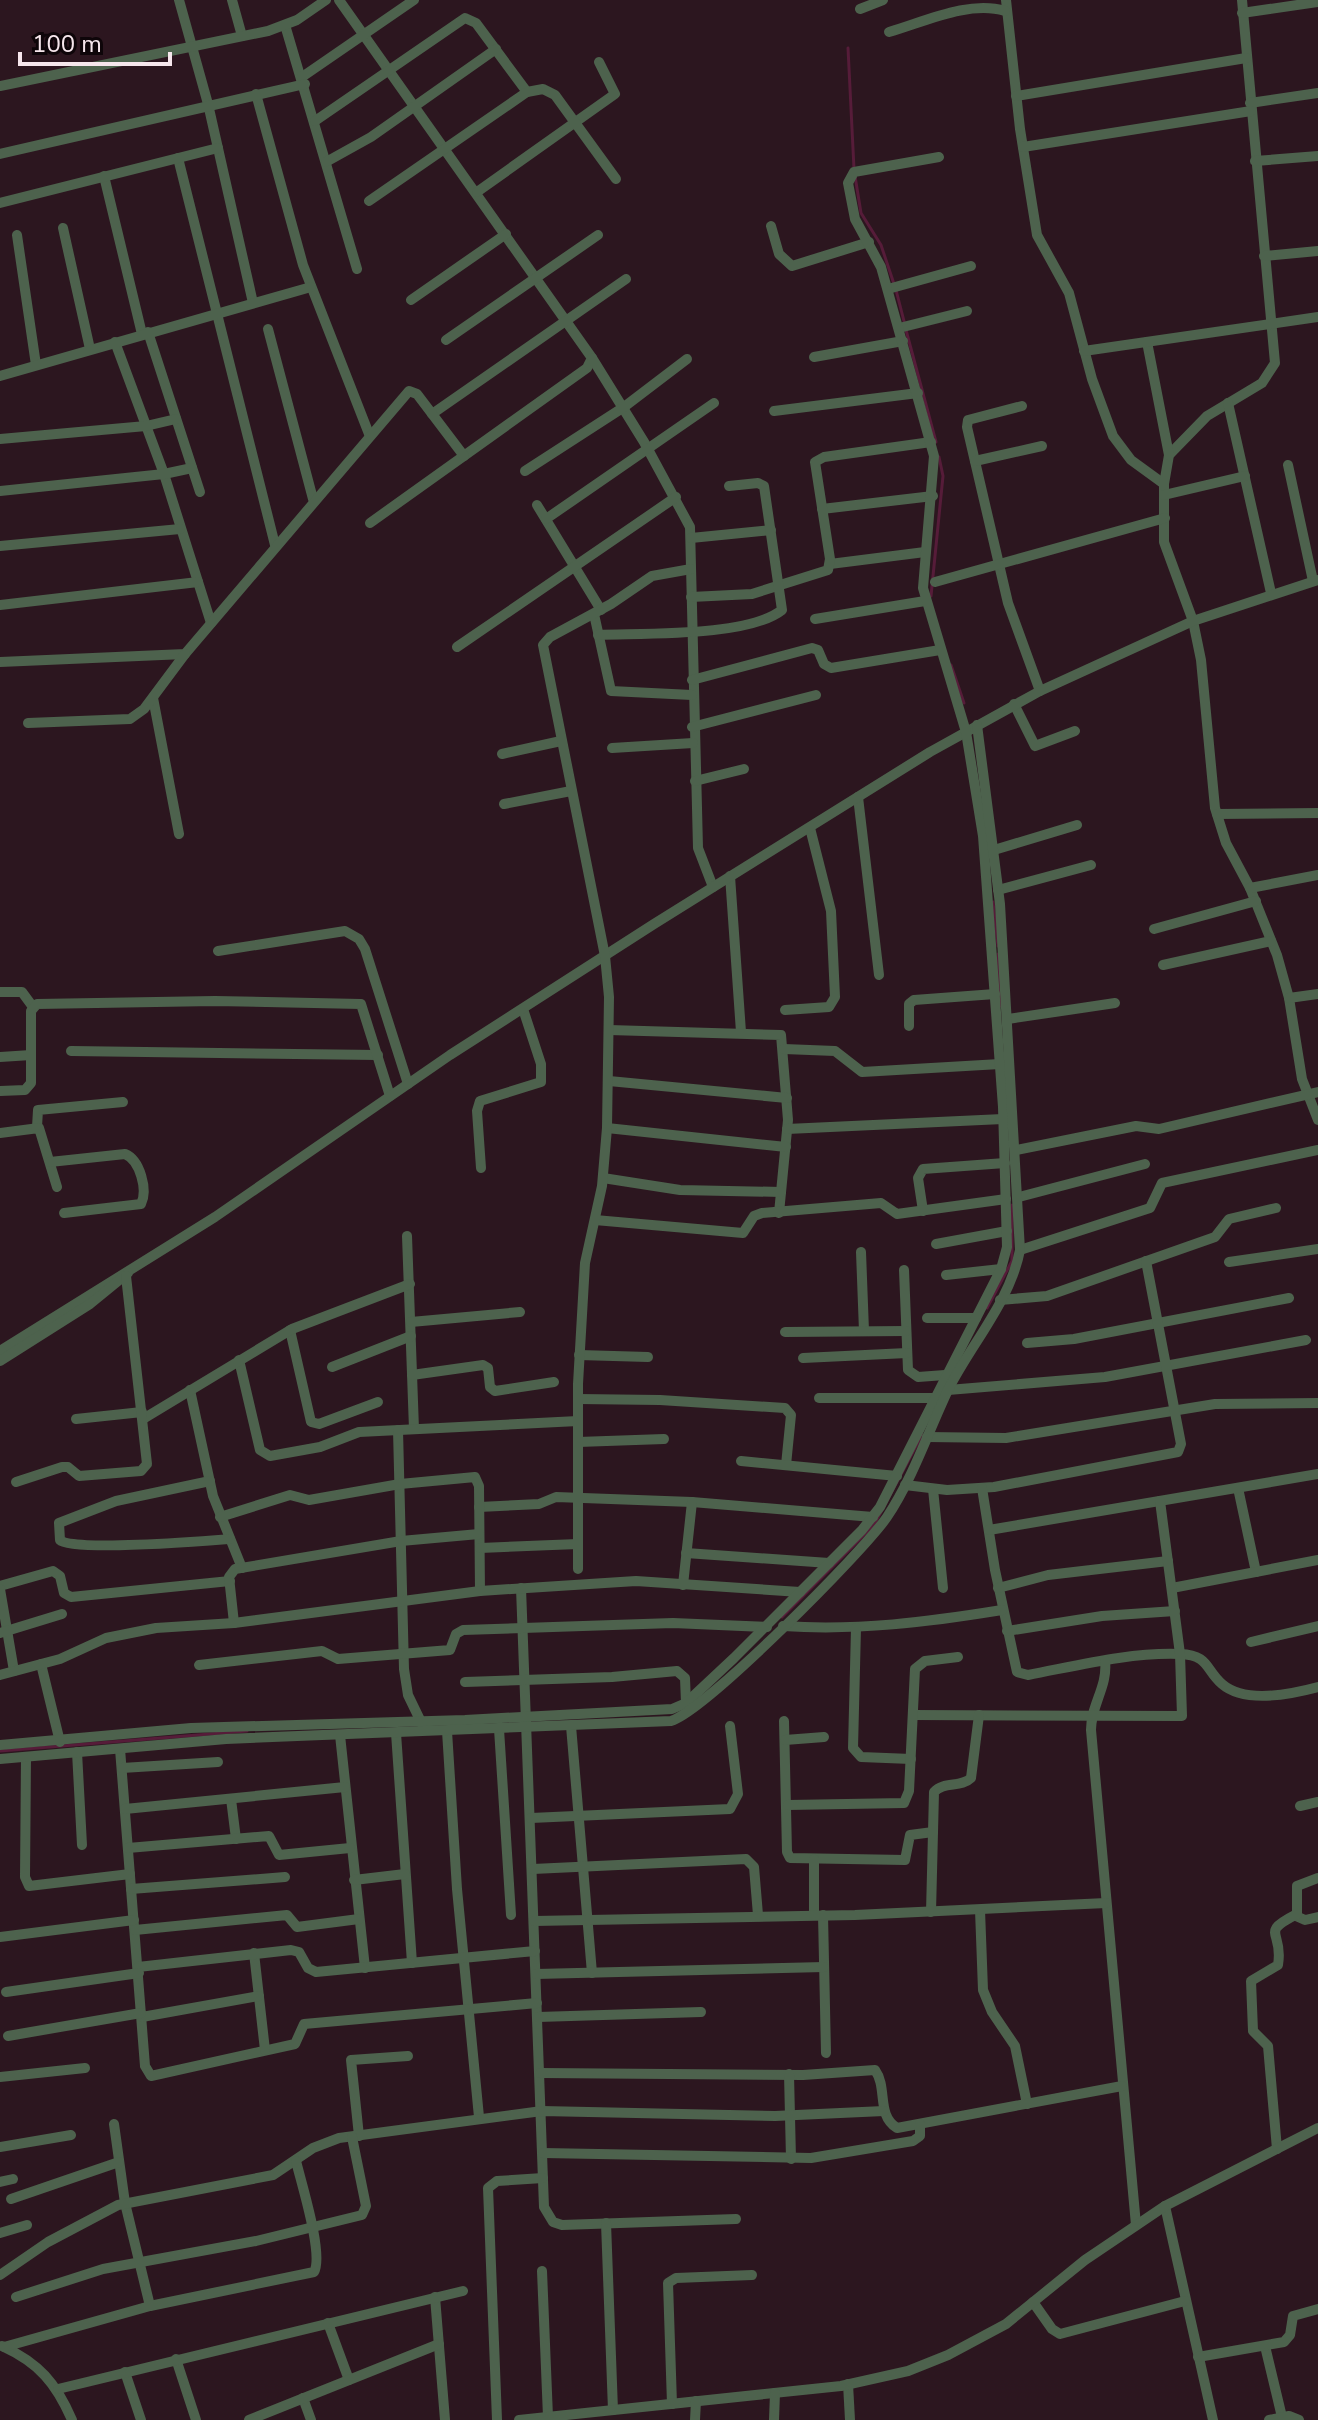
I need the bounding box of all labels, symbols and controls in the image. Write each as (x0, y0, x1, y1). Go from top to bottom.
scale bar (20, 16, 170, 66)
text: 100 m (32, 28, 102, 60)

